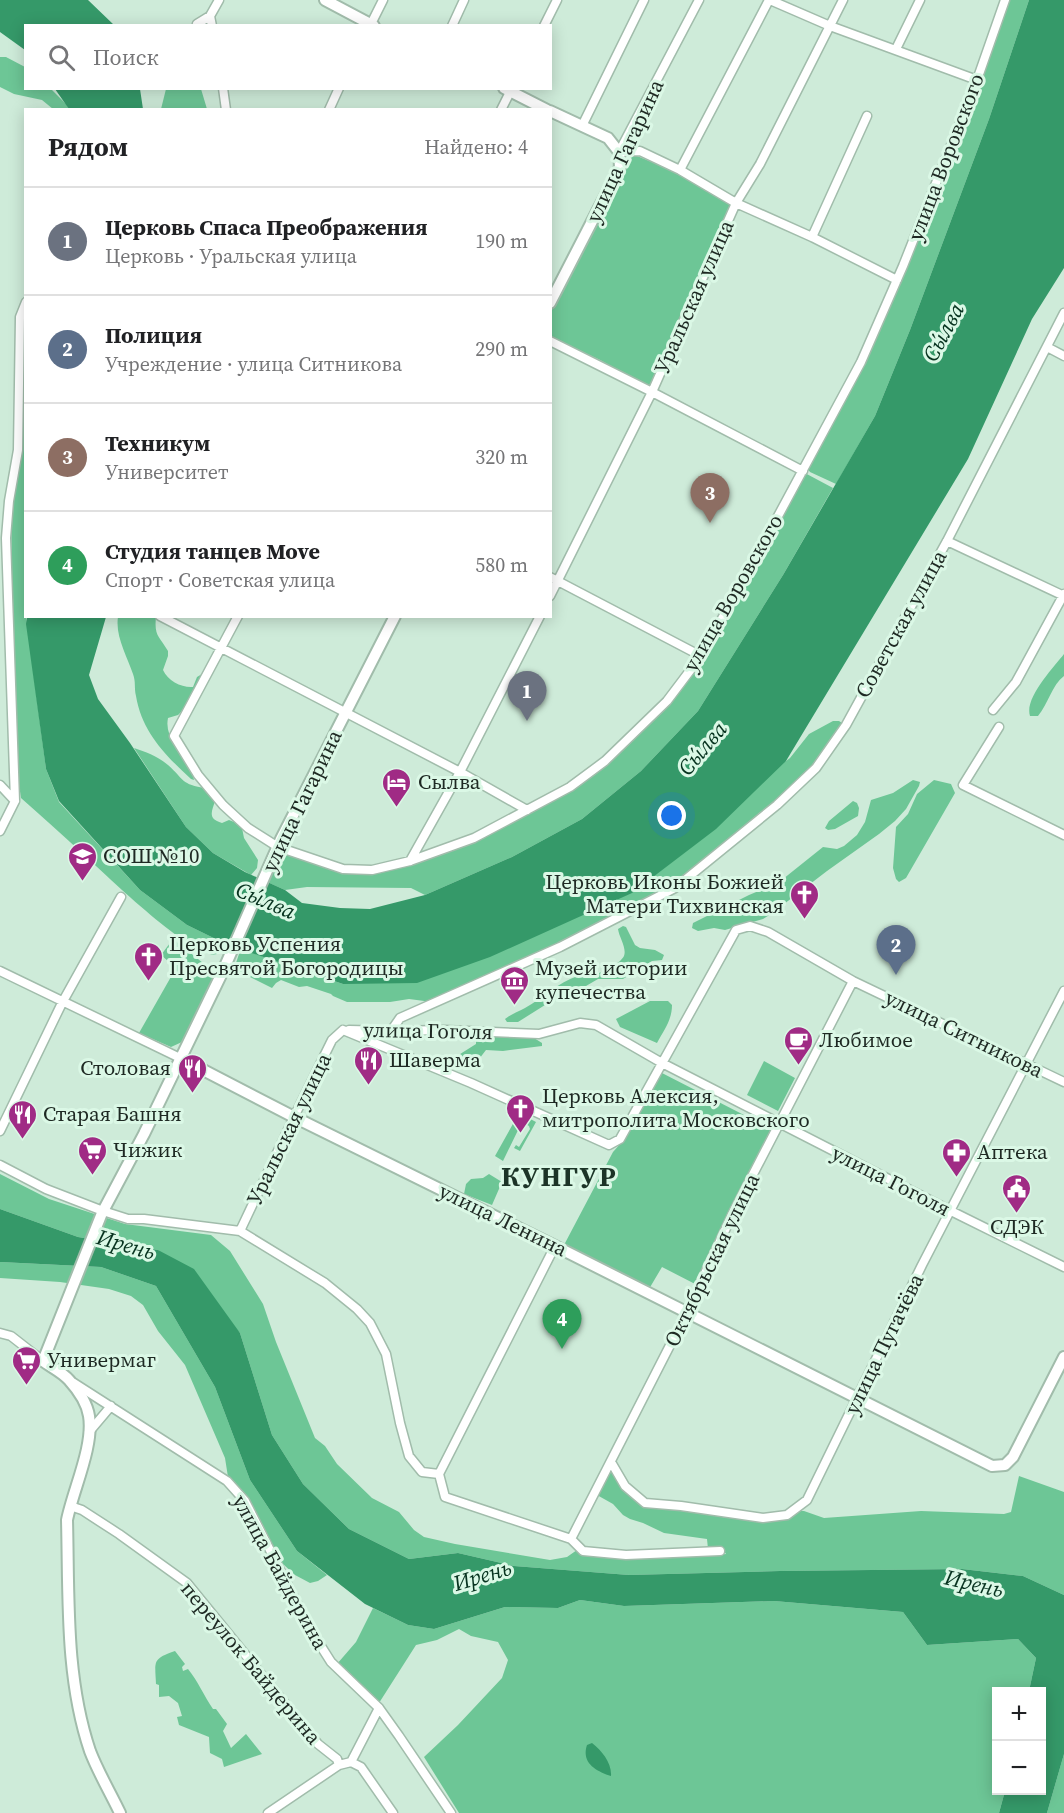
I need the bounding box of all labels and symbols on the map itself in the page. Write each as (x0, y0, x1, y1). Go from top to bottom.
street label: улица Воровского (900, 69, 991, 245)
street label: улица Гагарина (579, 74, 671, 227)
street label: Уральская улица (647, 215, 741, 378)
water label: Сы́лва (915, 297, 971, 366)
pin: 3 (690, 474, 730, 523)
street label: улица Воровского (676, 509, 789, 677)
street label: Советская улица (848, 544, 953, 703)
pin: 1 (508, 672, 546, 721)
water label: Сы́лва (671, 714, 734, 781)
street label: улица Гагарина (255, 725, 349, 877)
hotel icon: Сылва (381, 766, 413, 808)
place label: Сылва (418, 767, 481, 796)
your location (657, 801, 686, 830)
school or university icon: СОШ №10 (66, 840, 98, 882)
place label: СОШ №10 (103, 841, 200, 870)
place label: Церковь Иконы Божией Матери Тихвинская (545, 867, 784, 920)
water label: Сы́лва (232, 874, 301, 926)
church icon: Церковь Иконы Божией Матери Тихвинская (789, 878, 821, 920)
pin: 2 (876, 926, 916, 975)
place label: Церковь Успения Пресвятой Богородицы (169, 929, 404, 982)
church icon: Церковь Успения Пресвятой Богородицы (132, 940, 164, 982)
place label: Музей истории купечества (535, 953, 688, 1006)
museum icon: Музей истории купечества (498, 964, 530, 1006)
street label: улица Ситникова (880, 983, 1048, 1085)
street label: улица Гоголя (363, 1015, 493, 1046)
cafe icon: Любимое (782, 1024, 814, 1066)
place label: Любимое (819, 1025, 913, 1054)
restaurant icon: Шаверма (352, 1044, 384, 1086)
place label: Шаверма (389, 1045, 481, 1074)
street label: Уральская улица (239, 1048, 338, 1210)
restaurant icon: Столовая (176, 1052, 208, 1094)
place label: Столовая (80, 1053, 171, 1082)
place label: Церковь Алексия, митрополита Московского (542, 1081, 810, 1134)
church icon: Церковь Алексия, митрополита Московского (505, 1092, 537, 1134)
restaurant icon: Старая Башня (6, 1098, 38, 1140)
place label: Старая Башня (43, 1099, 182, 1128)
supermarket icon: Чижик (76, 1134, 108, 1176)
place label: Чижик (113, 1135, 183, 1164)
pharmacy icon: Аптека (940, 1136, 972, 1178)
place label: Аптека (977, 1137, 1048, 1166)
street label: улица Гоголя (827, 1138, 956, 1223)
district label: КУНГУР (501, 1158, 617, 1195)
street label: Октябрьская улица (657, 1168, 766, 1351)
public building icon: СДЭК (1001, 1172, 1033, 1214)
street label: улица Ленина (434, 1176, 573, 1263)
place label: СДЭК (990, 1212, 1044, 1241)
water label: Ирень (92, 1221, 159, 1267)
street label: улица Пугачёва (837, 1268, 930, 1419)
pin: 4 (542, 1300, 582, 1349)
supermarket icon: Универмаг (10, 1344, 42, 1386)
place label: Универмаг (47, 1345, 156, 1374)
street label: улица Байдерина (226, 1489, 335, 1655)
water label: Ирень (448, 1552, 515, 1598)
water label: Ирень (941, 1561, 1006, 1604)
street label: переулок Байдерина (174, 1575, 329, 1751)

